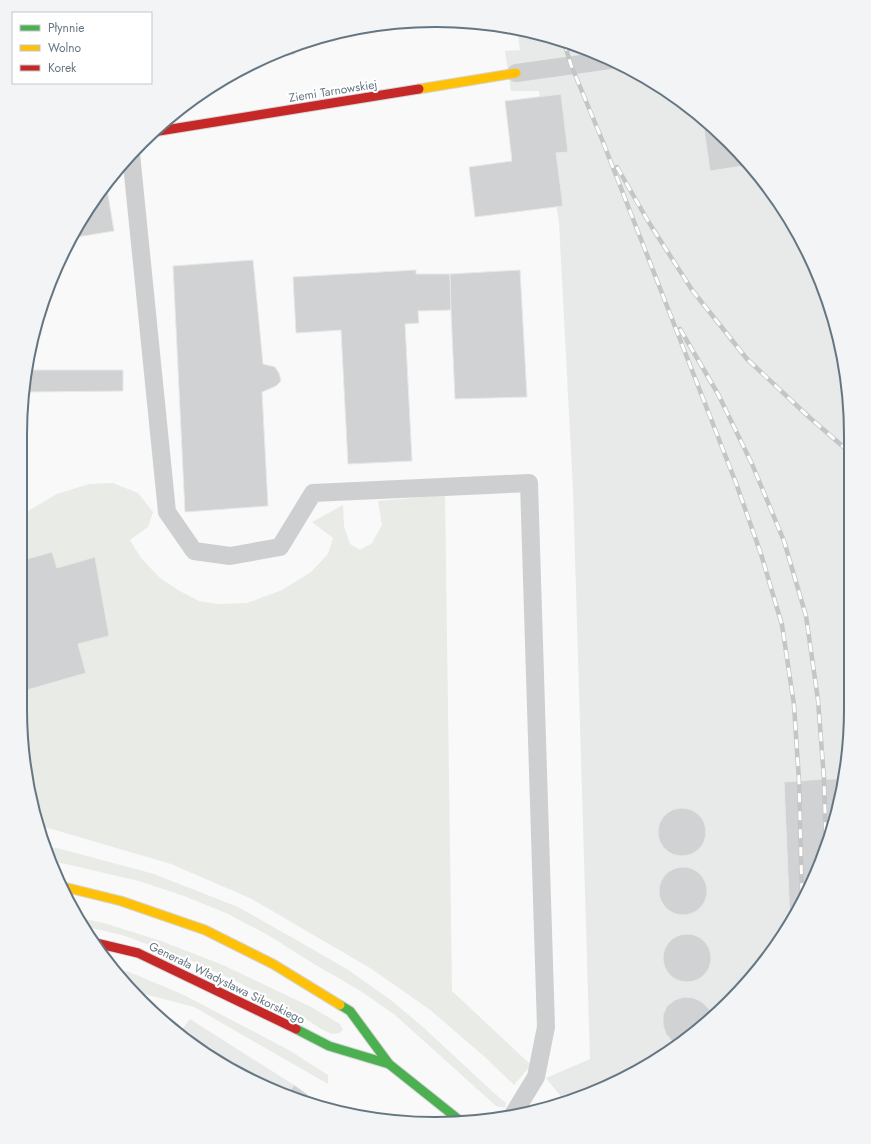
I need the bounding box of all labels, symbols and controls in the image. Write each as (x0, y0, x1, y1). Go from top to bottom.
legend (12, 12, 152, 84)
text: Płynnie (48, 19, 85, 37)
text: Wolno (48, 39, 82, 57)
text: Korek (48, 59, 77, 77)
street label: Ziemi Tarnowskiej (287, 75, 379, 107)
street label: Generała Władysława Sikorskiego (146, 937, 308, 1029)

